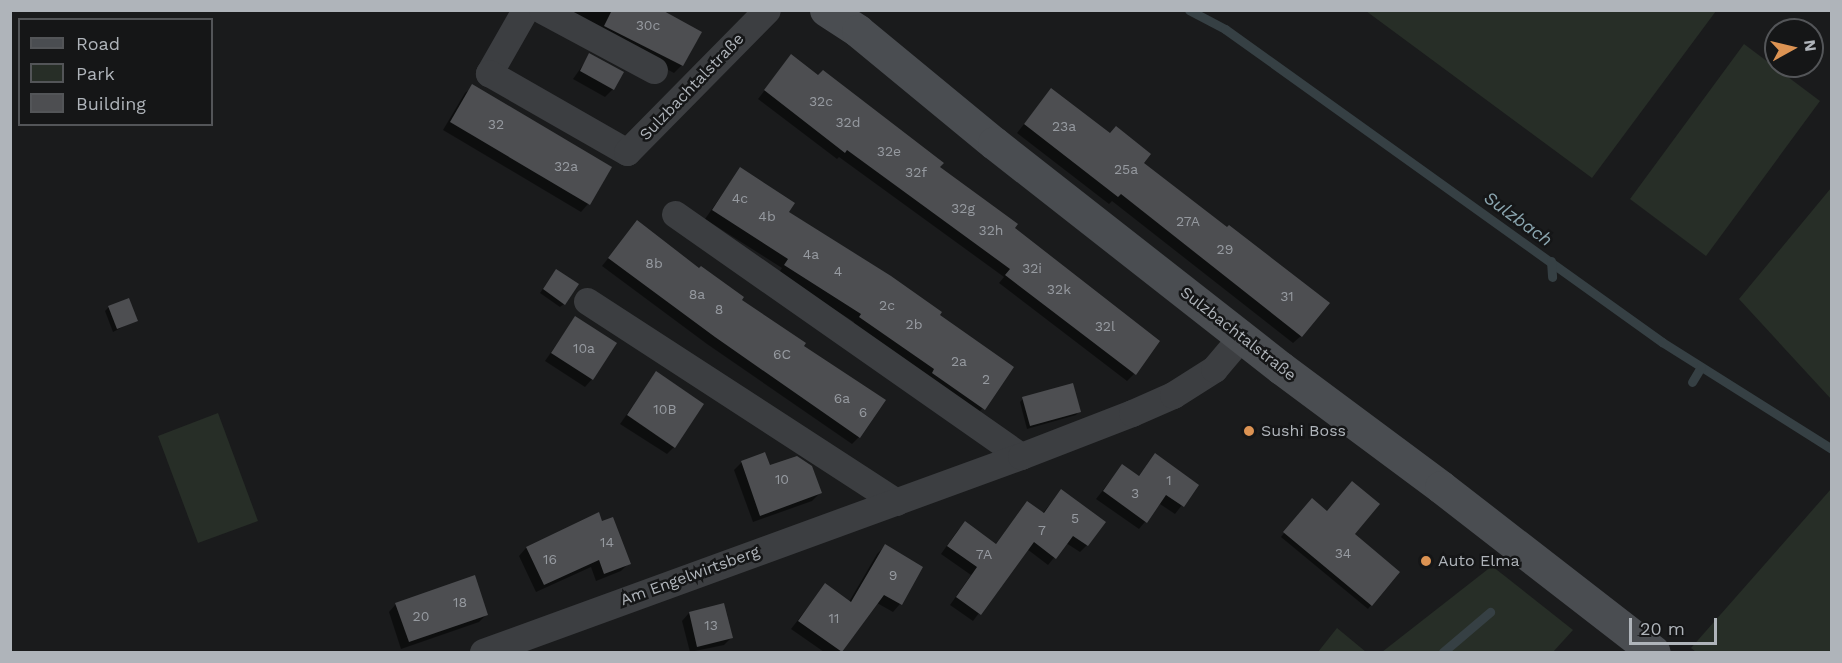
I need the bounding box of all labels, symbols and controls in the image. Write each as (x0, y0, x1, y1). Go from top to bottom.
house number: 30c (636, 17, 660, 33)
legend (18, 18, 213, 126)
north arrow (1764, 18, 1824, 78)
street label: Sulzbachtalstraße (636, 29, 748, 145)
text: Road (76, 33, 120, 54)
text: N (1800, 39, 1821, 53)
text: Park (76, 63, 115, 84)
text: Building (76, 93, 146, 114)
house number: 32c (809, 93, 833, 109)
house number: 32d (835, 114, 861, 130)
house number: 32 (488, 116, 504, 132)
house number: 23a (1052, 118, 1076, 134)
house number: 32e (877, 143, 901, 159)
house number: 32a (554, 158, 578, 174)
house number: 25a (1114, 161, 1138, 177)
house number: 32f (905, 164, 927, 180)
water label: Sulzbach (1479, 187, 1557, 251)
house number: 4c (732, 190, 748, 206)
house number: 32g (951, 200, 975, 216)
house number: 4b (758, 208, 776, 224)
house number: 27A (1176, 213, 1200, 229)
house number: 32h (979, 222, 1003, 238)
house number: 29 (1217, 241, 1233, 257)
house number: 4a (803, 246, 819, 262)
house number: 8b (645, 255, 663, 271)
house number: 32i (1022, 260, 1042, 276)
house number: 4 (834, 263, 842, 279)
house number: 32k (1047, 281, 1071, 297)
street label: Sulzbachtalstraße (1176, 283, 1300, 385)
house number: 8a (689, 286, 705, 302)
house number: 31 (1280, 288, 1294, 304)
house number: 2c (879, 297, 895, 313)
house number: 8 (715, 301, 723, 317)
house number: 2b (906, 316, 922, 332)
house number: 32l (1095, 318, 1115, 334)
house number: 10a (573, 340, 595, 356)
house number: 6C (773, 346, 791, 362)
house number: 2a (951, 353, 967, 369)
house number: 2 (982, 371, 990, 387)
house number: 6a (834, 390, 850, 406)
house number: 10B (653, 401, 677, 417)
house number: 6 (859, 404, 867, 420)
place label: Sushi Boss (1261, 421, 1346, 441)
marker: Sushi Boss (1242, 424, 1256, 438)
house number: 10 (775, 471, 789, 487)
house number: 1 (1166, 472, 1172, 488)
house number: 3 (1131, 485, 1139, 501)
house number: 5 (1071, 510, 1079, 526)
house number: 7 (1038, 522, 1046, 538)
house number: 14 (600, 534, 614, 550)
street label: Am Engelwirtsberg (618, 542, 762, 610)
house number: 34 (1335, 545, 1351, 561)
house number: 7A (976, 546, 992, 562)
house number: 16 (543, 551, 557, 567)
place label: Auto Elma (1438, 551, 1519, 571)
marker: Auto Elma (1419, 554, 1433, 568)
house number: 9 (889, 567, 897, 583)
house number: 18 (453, 594, 467, 610)
scale bar (1632, 606, 1720, 644)
house number: 20 (413, 608, 429, 624)
house number: 11 (829, 610, 839, 626)
house number: 13 (704, 617, 718, 633)
text: 20 m (1640, 618, 1685, 639)

